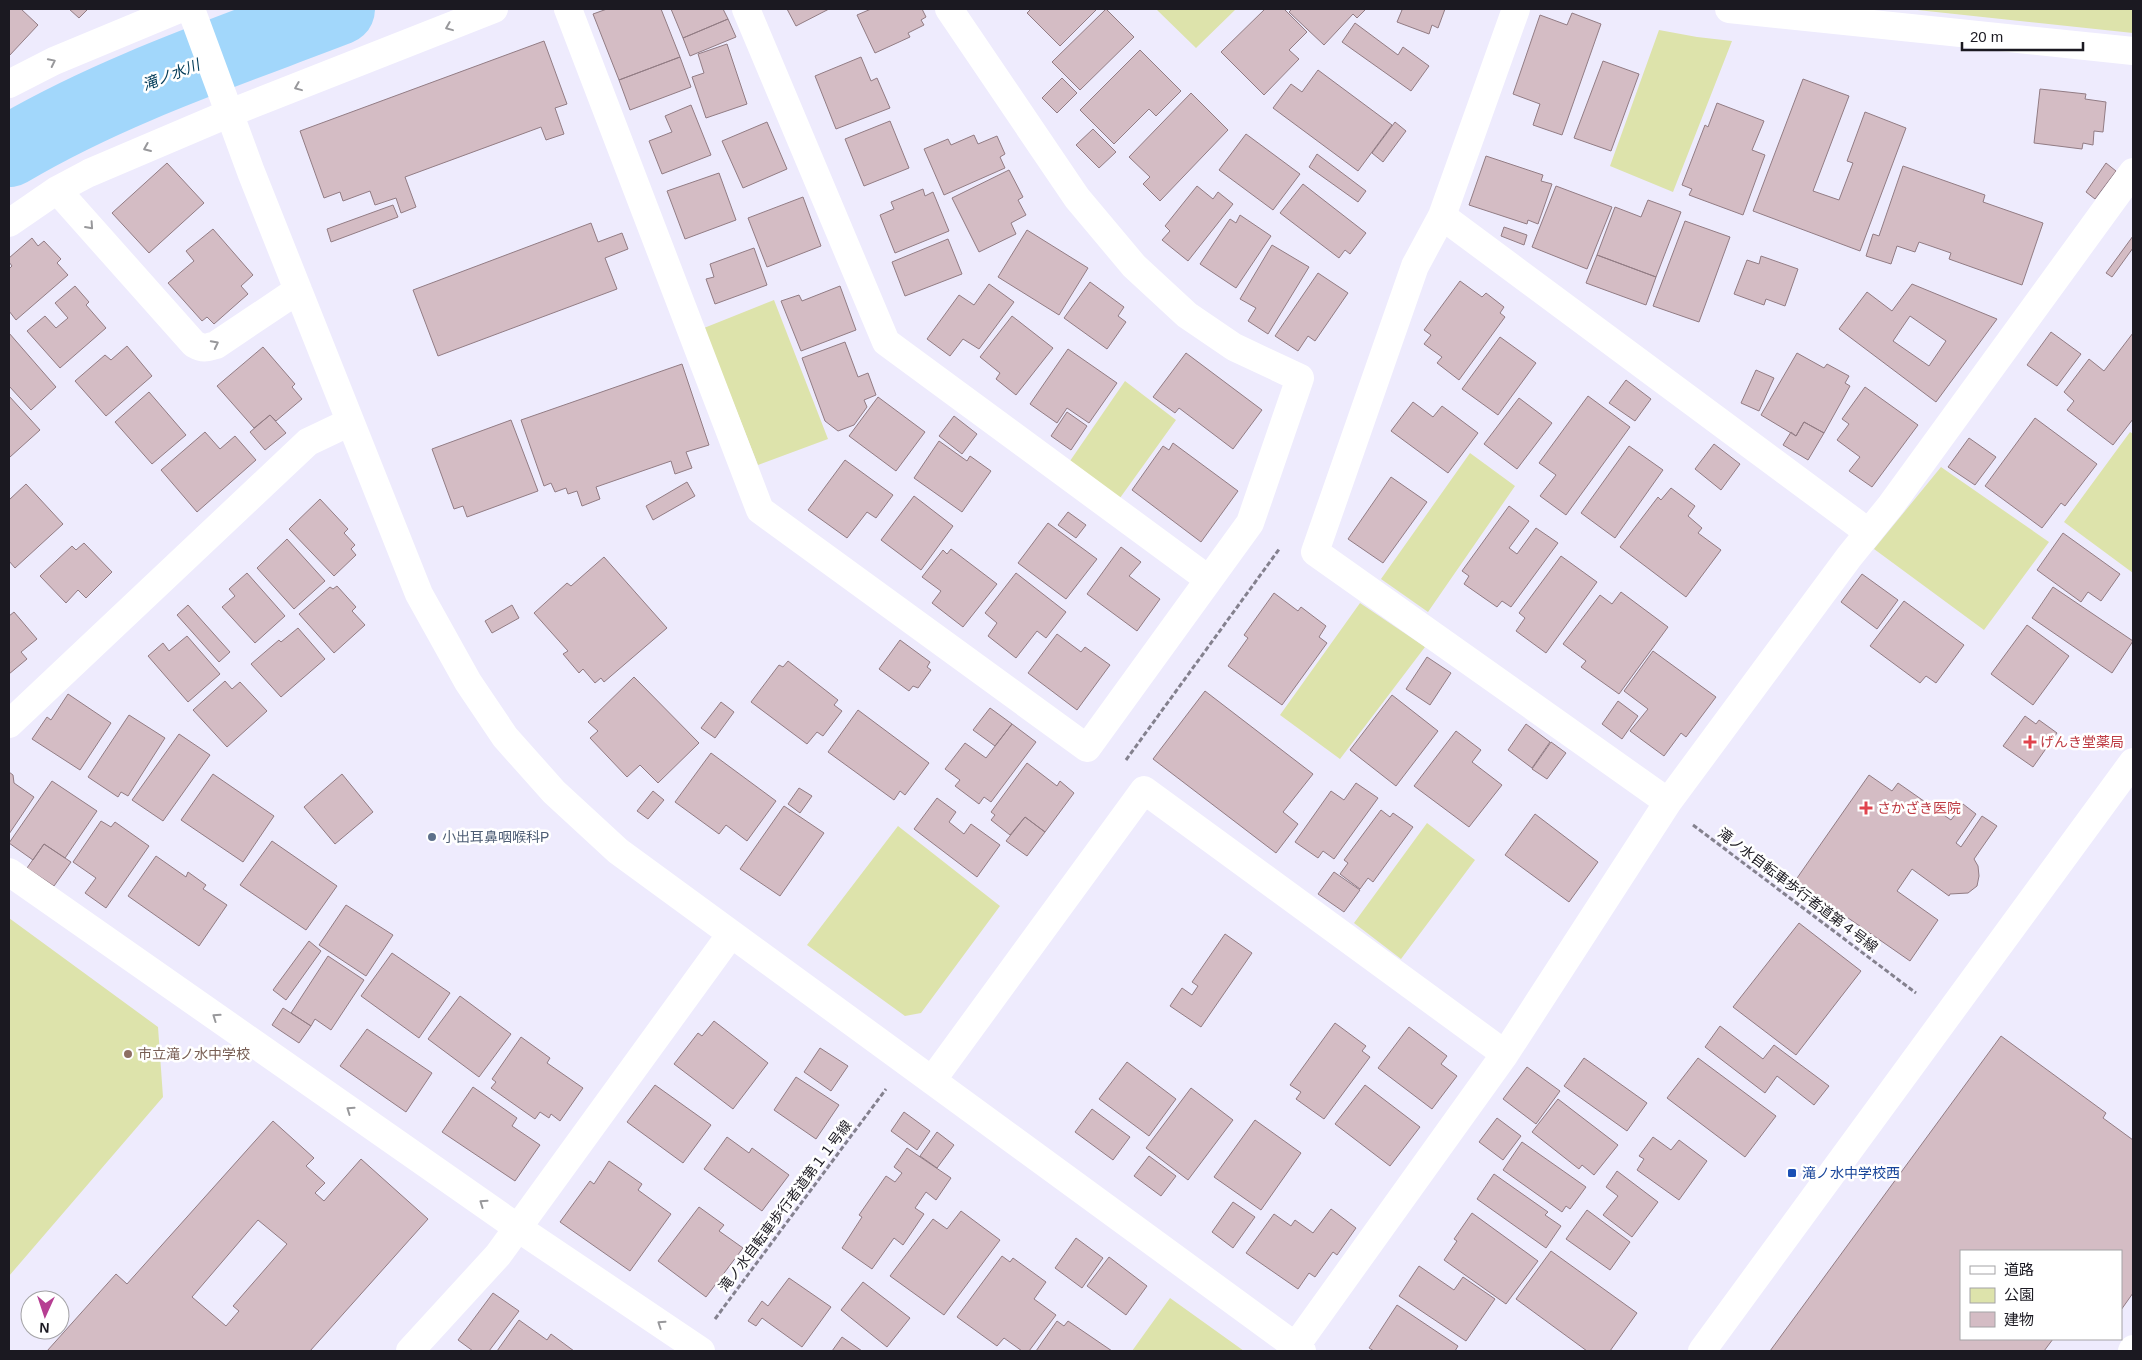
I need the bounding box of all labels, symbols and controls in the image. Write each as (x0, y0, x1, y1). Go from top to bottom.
scale bar (1962, 20, 2083, 52)
one-way arrow (445, 21, 453, 31)
text: 20 m (1970, 28, 2003, 45)
water label: 滝ノ水川 (140, 55, 204, 93)
one-way arrow (47, 58, 56, 68)
one-way arrow (294, 81, 302, 91)
one-way arrow (143, 142, 152, 153)
one-way arrow (84, 221, 93, 230)
one-way arrow (209, 340, 218, 350)
place label: げんき堂薬局 (2040, 734, 2124, 750)
marker: げんき堂薬局 (2024, 736, 2036, 748)
place label: さかざき医院 (1877, 800, 1961, 816)
marker: さかざき医院 (1859, 801, 1873, 815)
street label: 滝ノ水自転車歩行者道第４号線 (1715, 825, 1881, 955)
place label: 小出耳鼻咽喉科P (442, 829, 549, 845)
marker: 小出耳鼻咽喉科P (426, 831, 438, 843)
one-way arrow (212, 1014, 222, 1023)
place label: 市立滝ノ水中学校 (138, 1046, 250, 1062)
marker: 市立滝ノ水中学校 (122, 1048, 134, 1060)
one-way arrow (346, 1107, 355, 1116)
street label: 滝ノ水自転車歩行者道第１１号線 (715, 1117, 855, 1295)
place label: 滝ノ水中学校西 (1802, 1165, 1900, 1181)
marker: 滝ノ水中学校西 (1786, 1167, 1798, 1179)
one-way arrow (479, 1200, 489, 1209)
legend (1960, 1250, 2122, 1340)
text: 道路 (2004, 1261, 2034, 1278)
text: 公園 (2004, 1286, 2034, 1303)
north arrow (20, 1290, 70, 1340)
text: 建物 (2004, 1311, 2034, 1328)
text: N (39, 1320, 50, 1336)
one-way arrow (657, 1321, 666, 1330)

